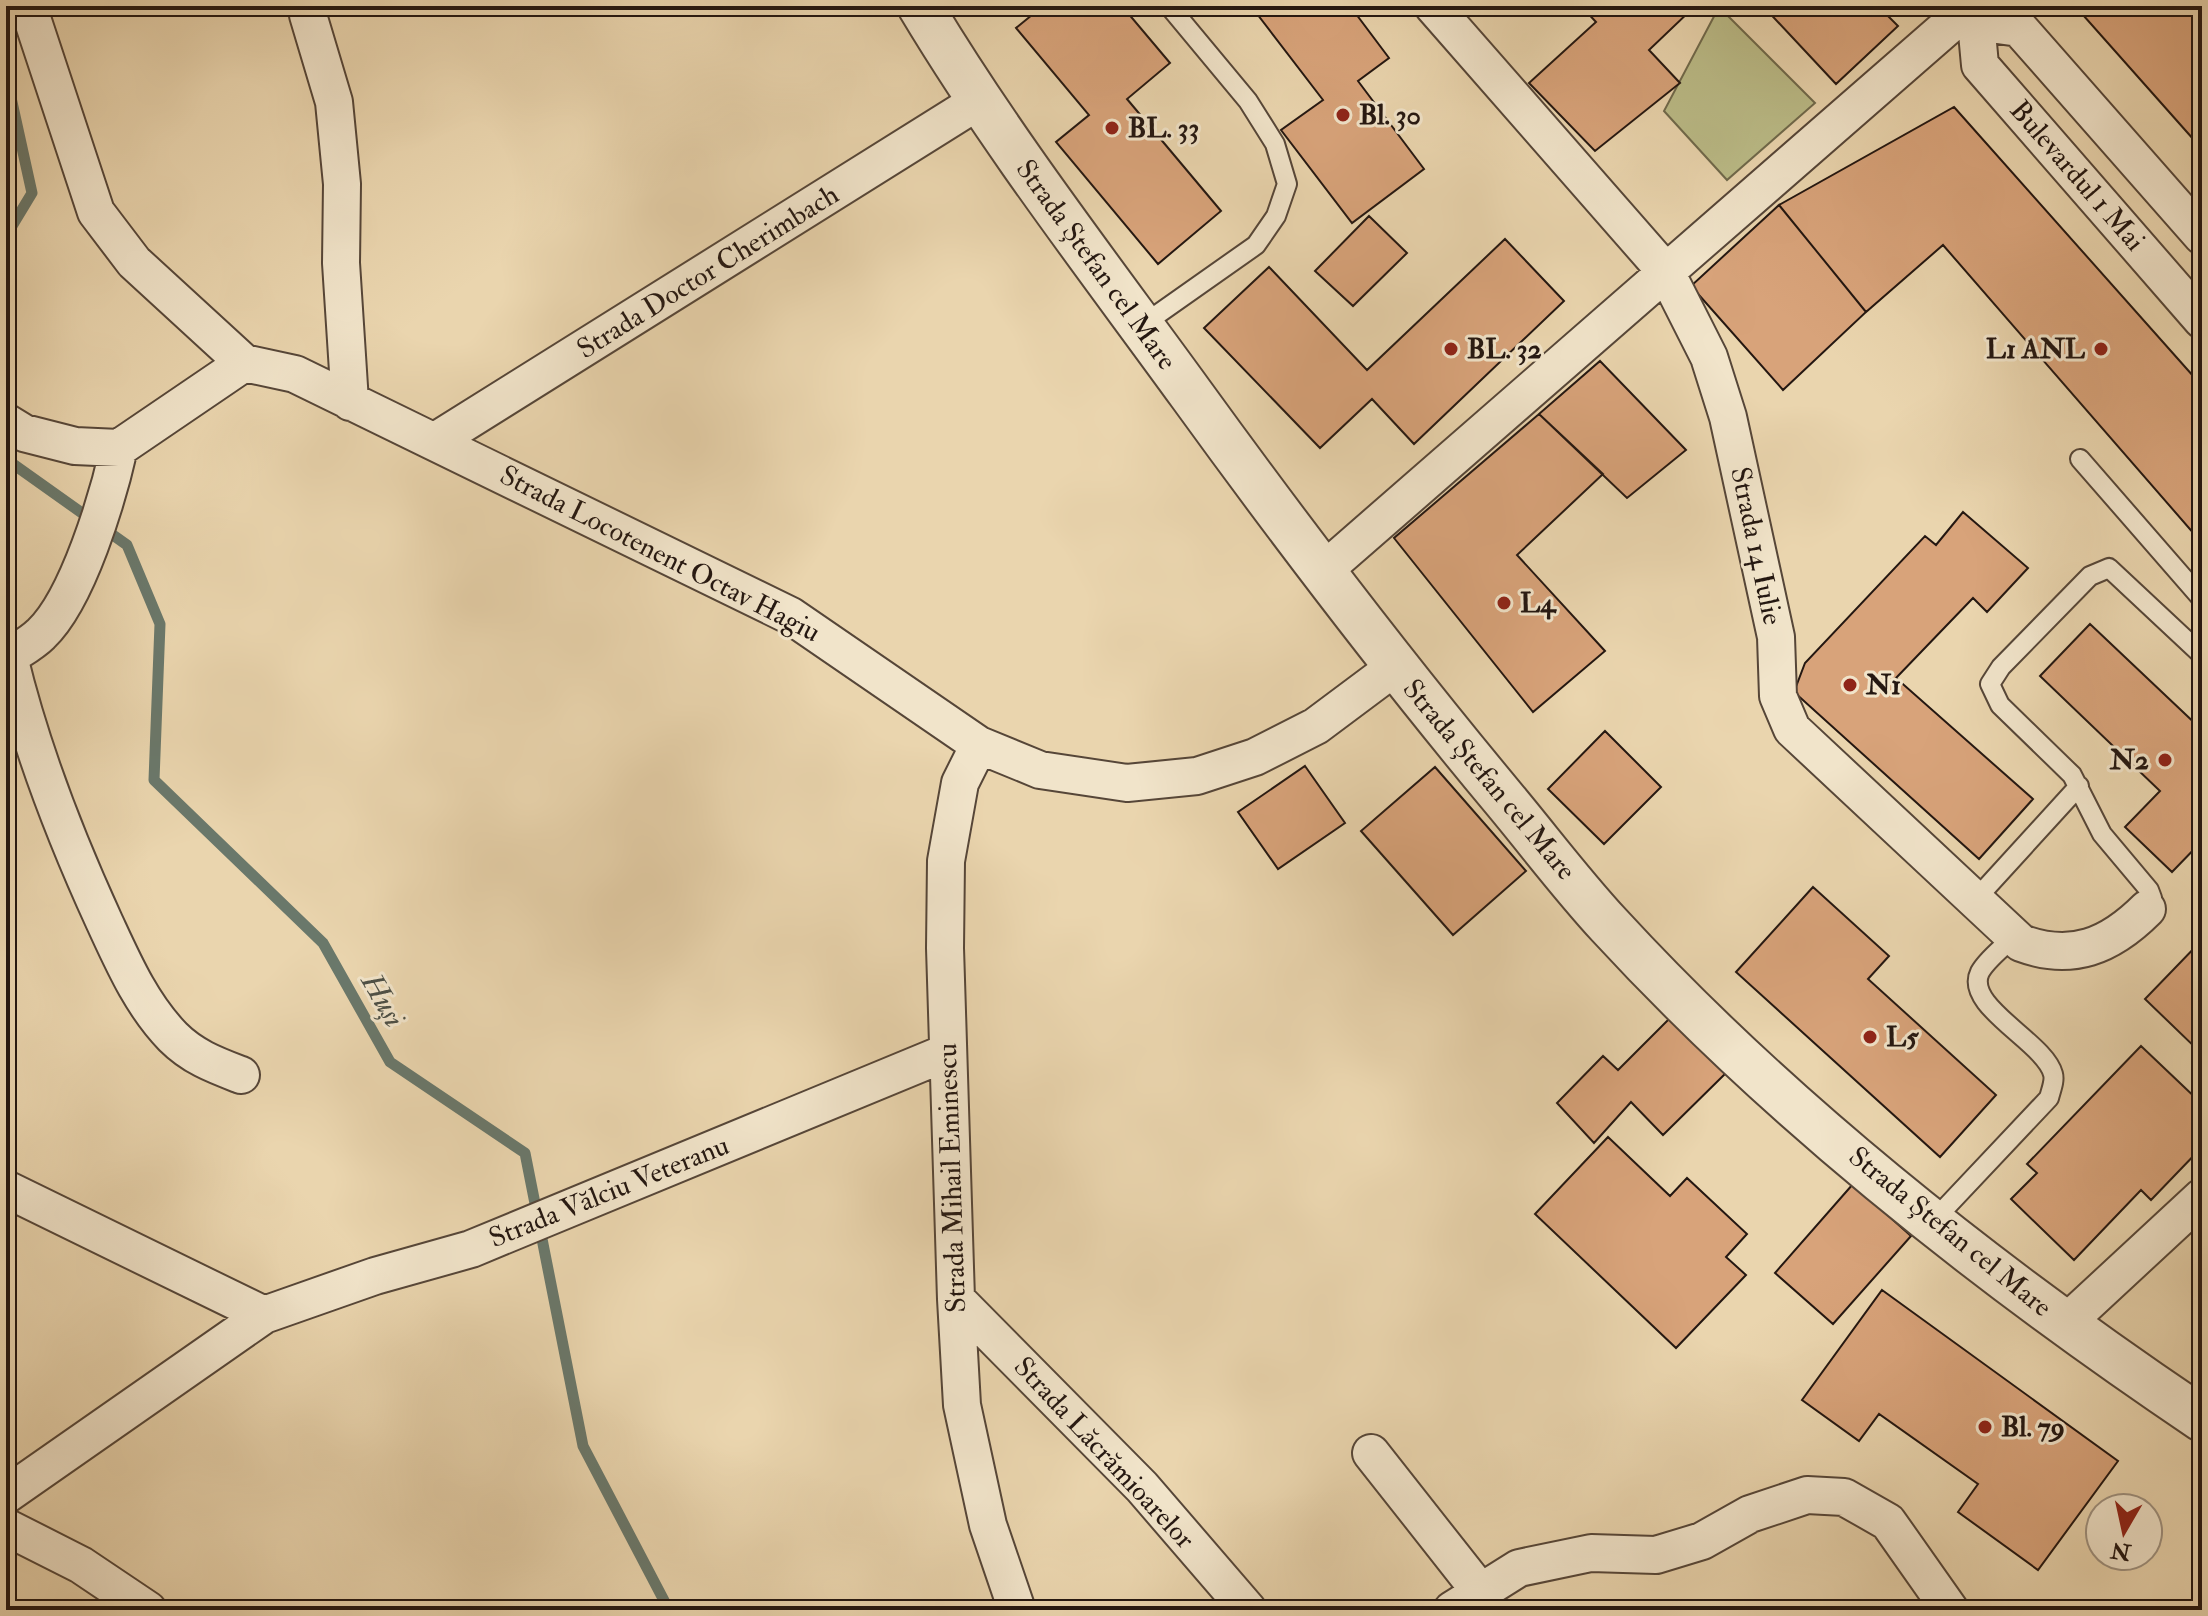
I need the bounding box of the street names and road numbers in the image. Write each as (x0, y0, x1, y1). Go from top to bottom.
street label: Bulevardul 1 Mai (2002, 93, 2152, 259)
street label: Strada Ștefan cel Mare (1008, 153, 1184, 377)
street label: Strada Doctor Cherimbach (571, 177, 845, 367)
street label: Strada Locotenent Octav Hagiu (494, 458, 826, 650)
street label: Strada 14 Iulie (1722, 464, 1790, 628)
street label: Strada Ștefan cel Mare (1395, 672, 1583, 888)
street label: Strada Mihail Eminescu (930, 1043, 974, 1313)
street label: Strada Vălciu Veteranu (484, 1128, 734, 1256)
street label: Strada Ștefan cel Mare (1841, 1139, 2059, 1325)
street label: Strada Lăcrămioarelor (1006, 1350, 1202, 1557)

